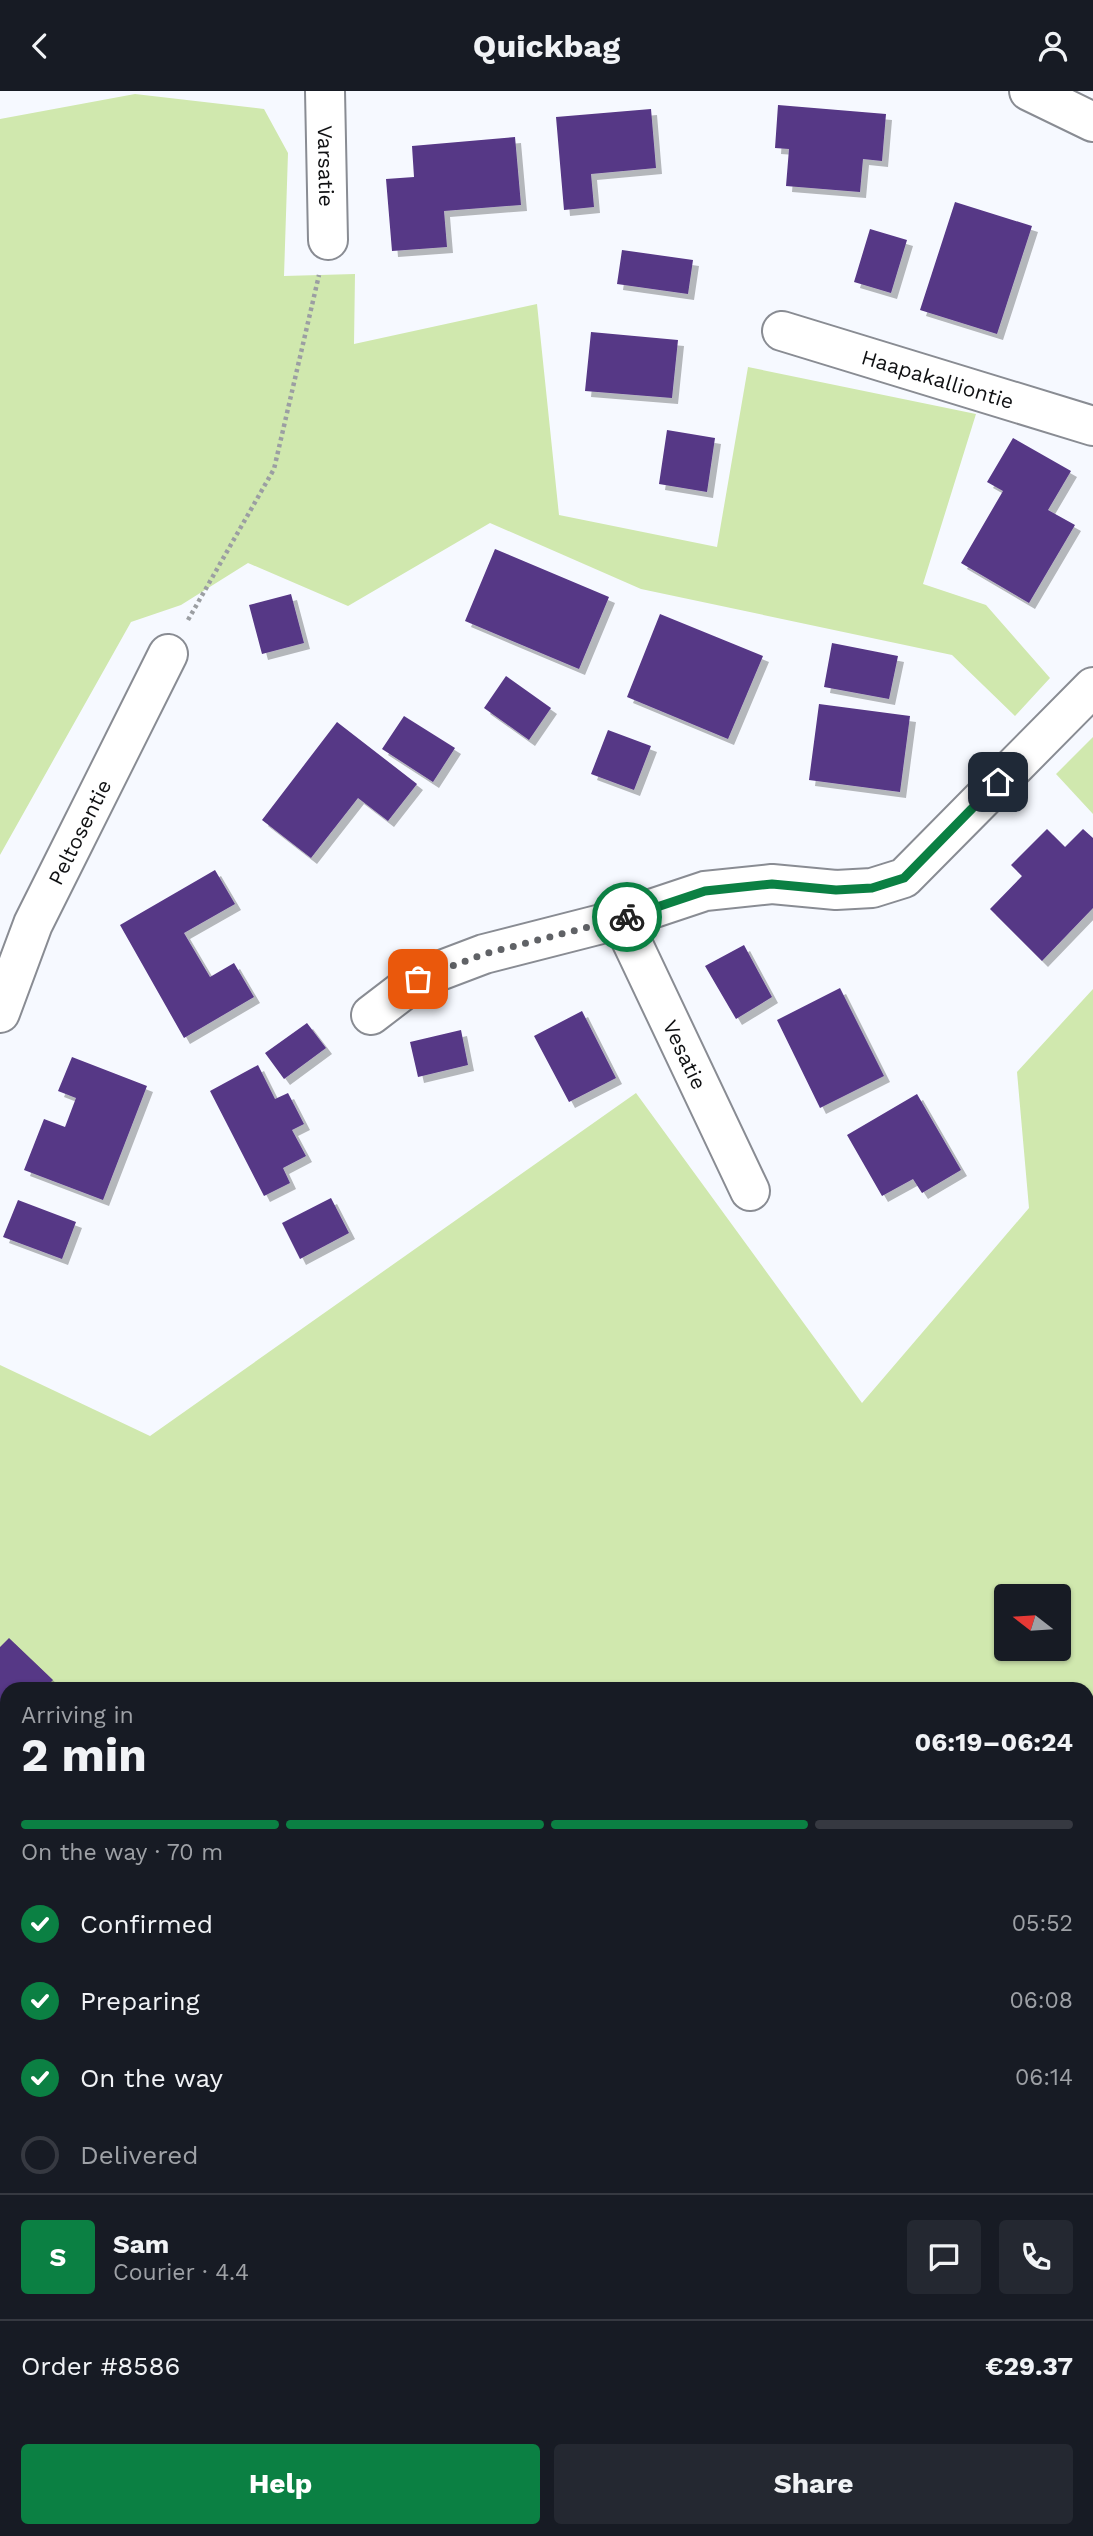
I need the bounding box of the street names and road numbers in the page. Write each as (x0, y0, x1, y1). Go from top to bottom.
street label: Varsatie (313, 125, 340, 207)
street label: Haapakalliontie (859, 344, 1017, 414)
street label: Peltosentie (42, 775, 116, 889)
street label: Vesatie (658, 1016, 712, 1093)

